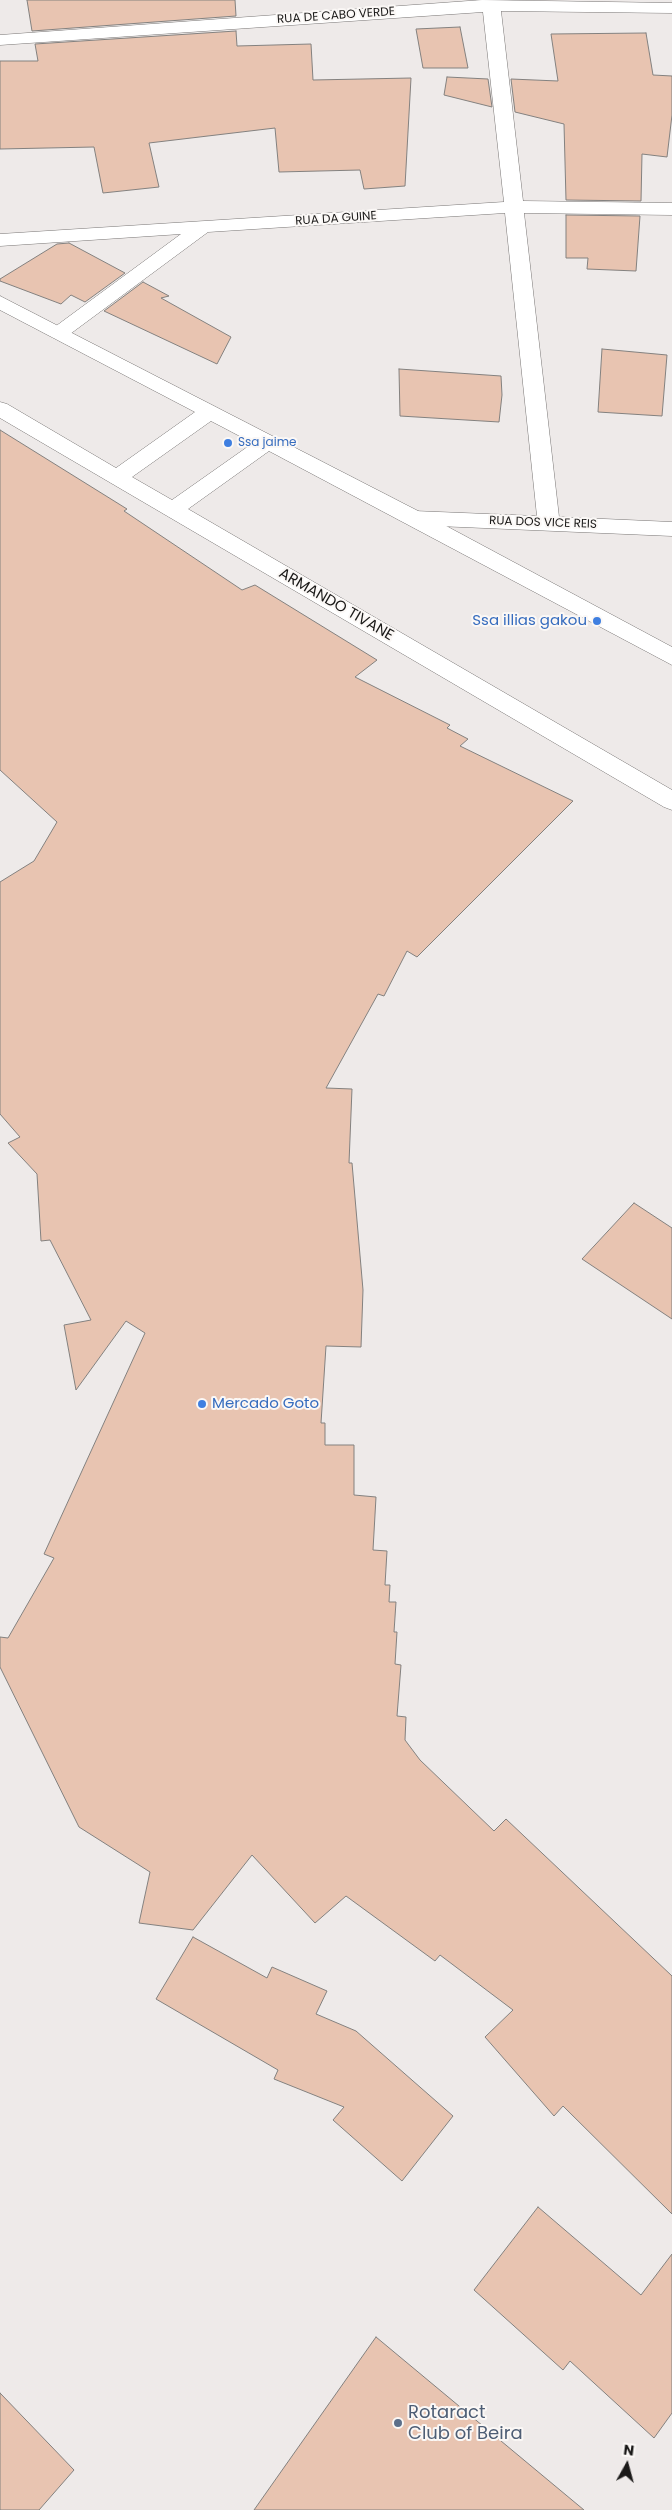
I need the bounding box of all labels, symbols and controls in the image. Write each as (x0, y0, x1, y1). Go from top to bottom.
street label: RUA DE CABO VERDE (277, 5, 395, 27)
street label: RUA DA GUINE (295, 209, 377, 229)
place label: Ssa jaime (238, 436, 296, 450)
marker: Ssa jaime (222, 437, 234, 449)
street label: RUA DOS VICE REIS (489, 514, 597, 532)
street label: ARMANDO TIVANE (275, 565, 397, 645)
place label: Ssa illias gakou (472, 612, 587, 630)
marker: Ssa illias gakou (591, 615, 603, 627)
place label: Mercado Goto (212, 1395, 319, 1413)
marker: Mercado Goto (196, 1398, 208, 1410)
place label: Rotaract Club of Beira (408, 2402, 523, 2444)
marker: Rotaract Club of Beira (392, 2417, 404, 2429)
north arrow (602, 2440, 652, 2490)
text: N (622, 2440, 635, 2461)

